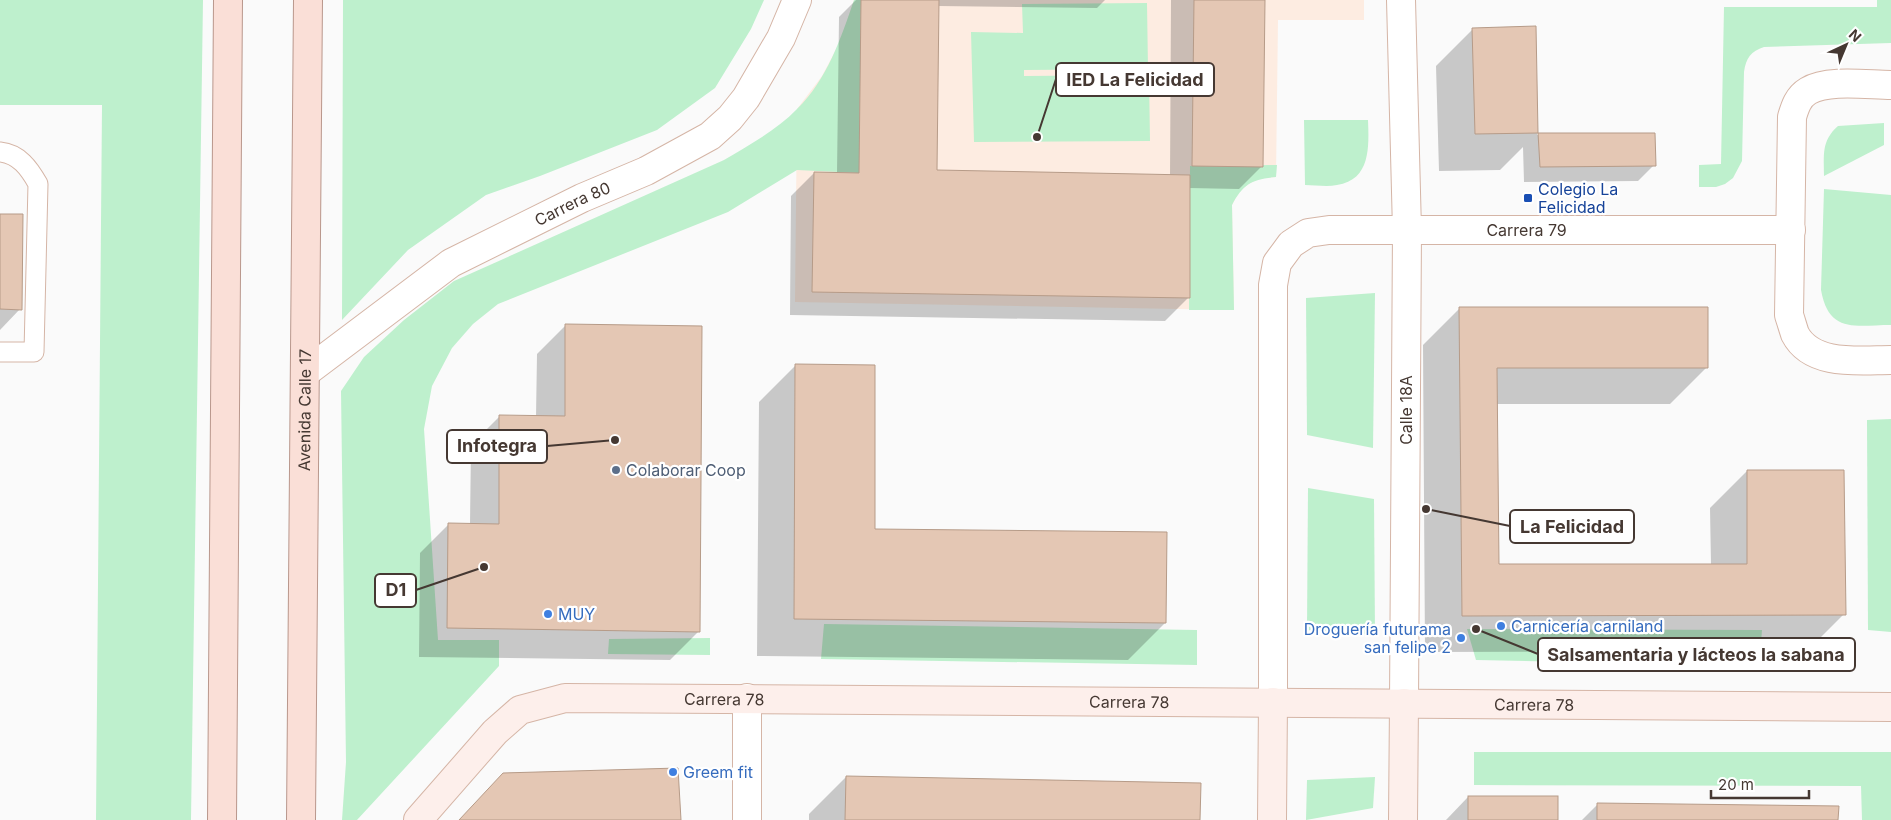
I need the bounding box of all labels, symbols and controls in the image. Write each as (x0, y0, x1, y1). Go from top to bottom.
north arrow (1821, 20, 1871, 70)
text: N (1846, 25, 1865, 45)
callout: IED La Felicidad (1056, 63, 1214, 96)
text: IED La Felicidad (1066, 69, 1204, 90)
street label: Carrera 80 (531, 177, 613, 230)
place label: Colegio La Felicidad (1538, 179, 1618, 217)
marker: Colegio La Felicidad (1522, 192, 1534, 204)
street label: Carrera 79 (1486, 220, 1567, 240)
street label: Avenida Calle 17 (294, 349, 315, 471)
street label: Calle 18A (1396, 375, 1416, 445)
callout: Infotegra (447, 430, 547, 463)
text: Infotegra (457, 435, 537, 456)
place label: Colaborar Coop (626, 460, 746, 480)
marker: Colaborar Coop (610, 464, 622, 476)
callout: La Felicidad (1510, 510, 1634, 543)
text: La Felicidad (1520, 516, 1624, 537)
callout: D1 (375, 574, 416, 607)
text: D1 (386, 579, 406, 600)
place label: MUY (558, 604, 595, 624)
marker: MUY (542, 608, 554, 620)
place label: Carnicería carniland (1511, 616, 1663, 636)
place label: Droguería futurama san felipe 2 (1304, 619, 1451, 657)
marker: Carnicería carniland (1495, 620, 1507, 632)
marker: Droguería futurama san felipe 2 (1455, 632, 1467, 644)
callout: Salsamentaria y lácteos la sabana (1538, 638, 1855, 671)
text: Salsamentaria y lácteos la sabana (1547, 644, 1845, 665)
street label: Carrera 78 (684, 689, 764, 709)
street label: Carrera 78 (1089, 692, 1169, 712)
street label: Carrera 78 (1494, 694, 1574, 715)
place label: Greem fit (683, 762, 753, 782)
marker: Greem fit (667, 766, 679, 778)
scale bar (1711, 768, 1808, 800)
text: 20 m (1718, 775, 1754, 794)

